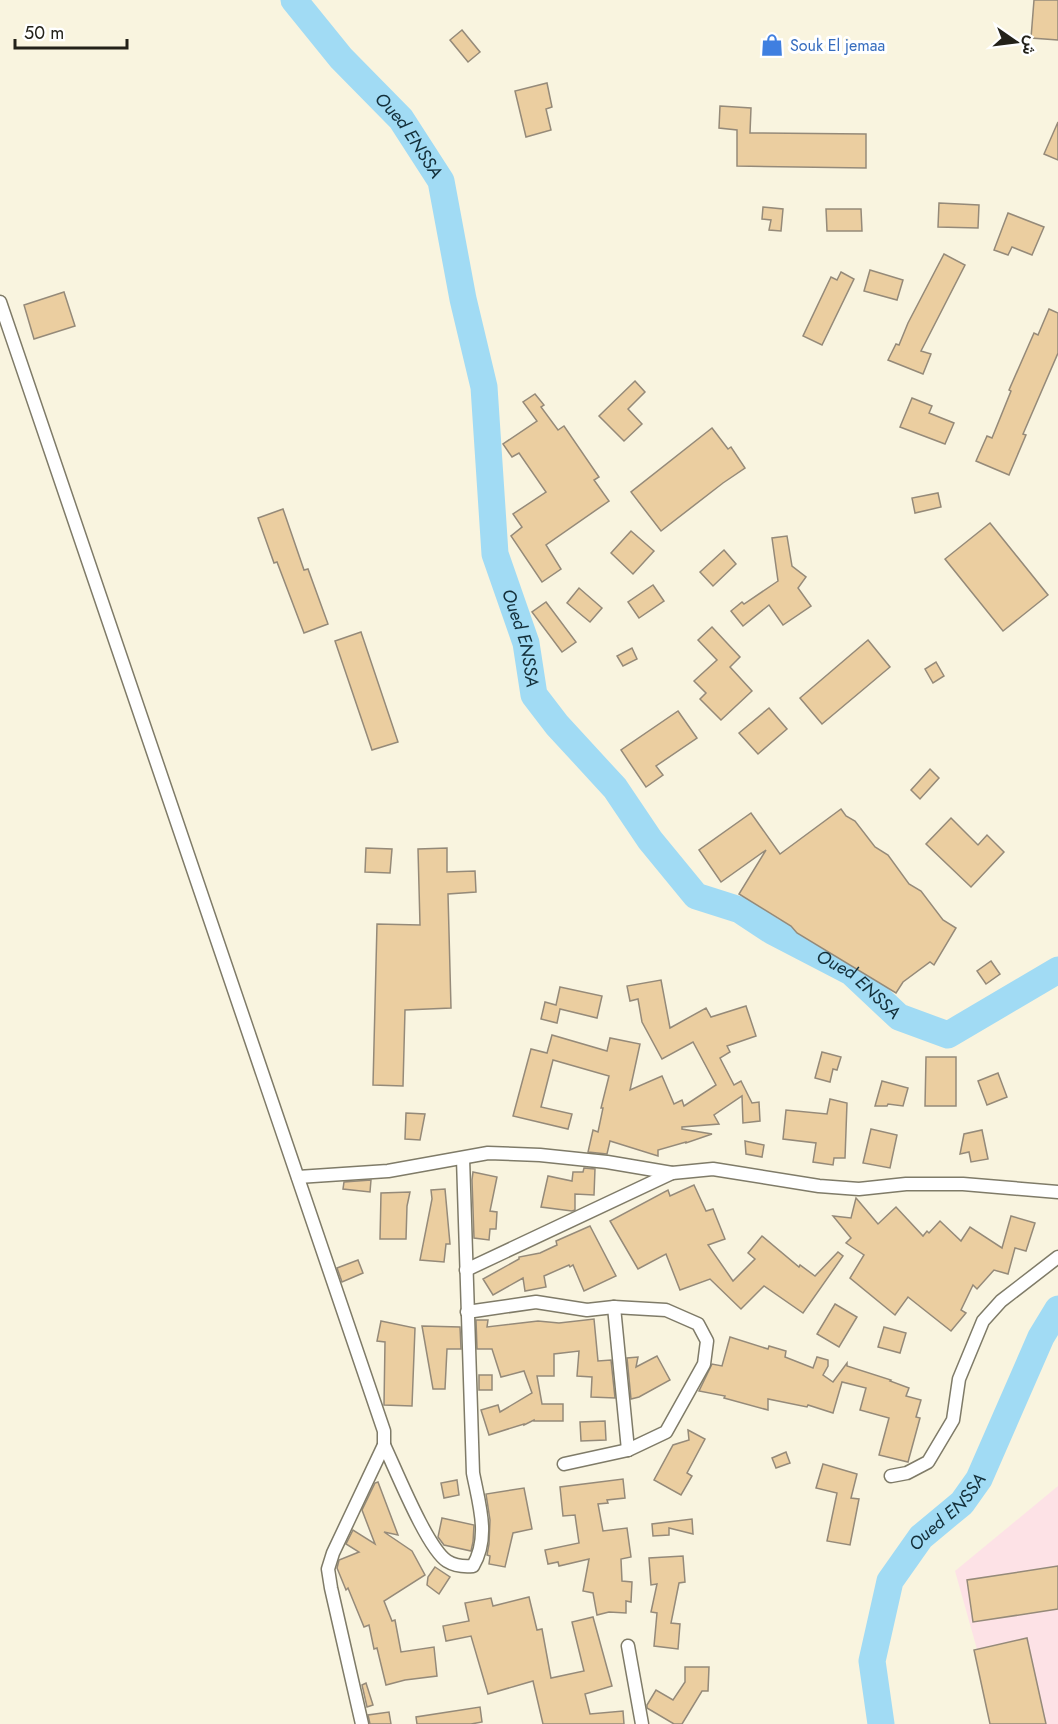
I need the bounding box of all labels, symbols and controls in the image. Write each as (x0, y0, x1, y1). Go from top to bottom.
scale bar (15, 12, 128, 50)
north arrow (986, 12, 1046, 72)
text: 50 m (24, 20, 64, 46)
shop icon: Souk El jemaa (759, 32, 785, 58)
text: ش (1017, 33, 1044, 58)
place label: Souk El jemaa (790, 34, 885, 57)
water label: Oued ENSSA (369, 86, 449, 184)
water label: Oued ENSSA (495, 585, 546, 689)
water label: Oued ENSSA (812, 943, 906, 1025)
water label: Oued ENSSA (902, 1468, 992, 1556)

